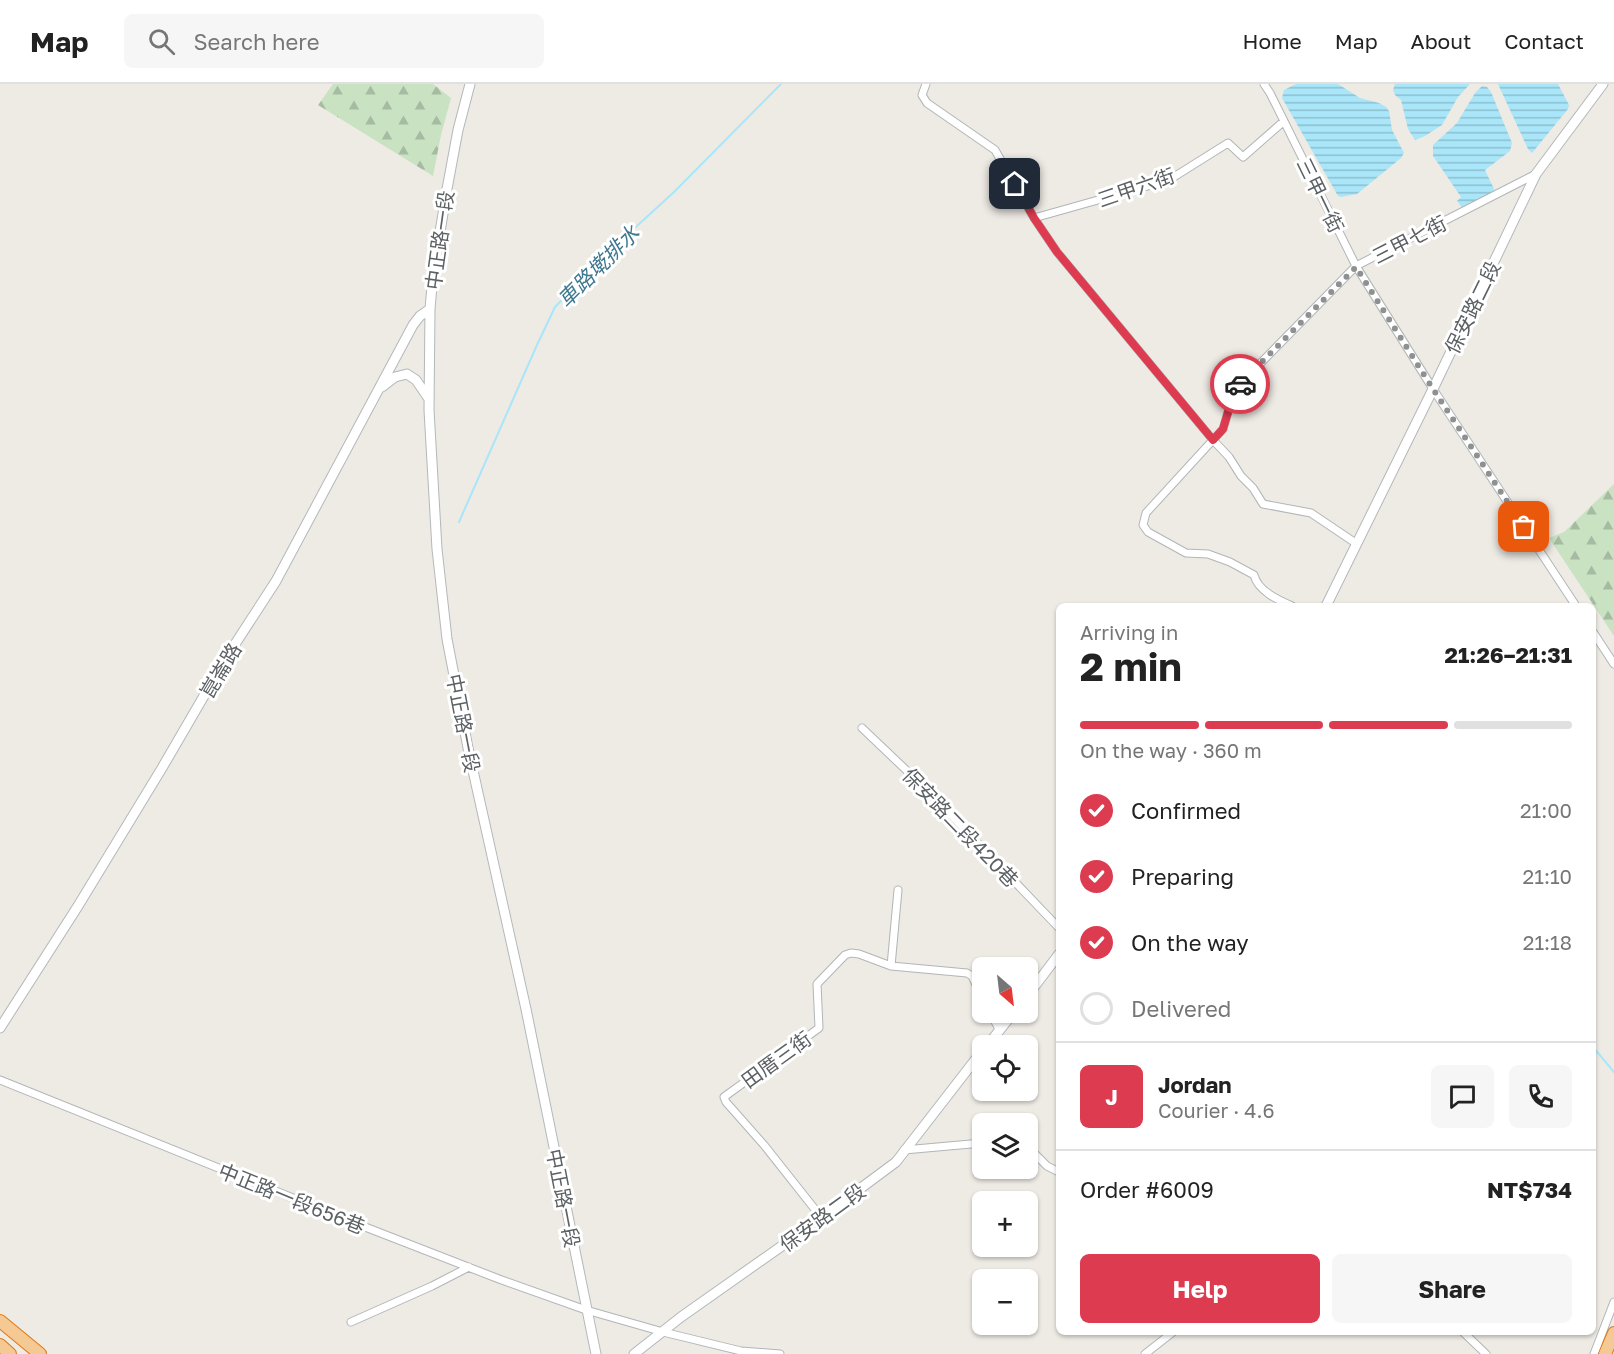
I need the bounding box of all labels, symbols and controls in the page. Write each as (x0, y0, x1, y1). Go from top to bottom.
search box (124, 14, 544, 68)
text: Map (30, 25, 88, 58)
icon: search (145, 25, 178, 58)
text: Search here (193, 28, 319, 55)
text: Home (1242, 28, 1302, 54)
text: Map (1335, 28, 1378, 54)
text: About (1411, 28, 1471, 54)
text: Contact (1504, 28, 1584, 54)
street label: 三甲一街 (1293, 154, 1349, 236)
pin (989, 158, 1040, 209)
street label: 三甲六街 (1094, 163, 1178, 211)
icon: home (998, 167, 1031, 200)
street label: 中正路一段 (420, 189, 458, 291)
street label: 三甲七街 (1368, 210, 1450, 268)
water label: 車路墘排水 (552, 219, 645, 312)
street label: 保安路二段 (1439, 257, 1505, 357)
courier (1210, 354, 1270, 414)
icon: car (1224, 368, 1257, 401)
pin (1498, 501, 1549, 552)
icon: bag (1507, 510, 1540, 543)
text: Arriving in (1080, 620, 1178, 644)
street label: 崑崙路 (194, 638, 246, 702)
text: 21:26–21:31 (1445, 641, 1572, 668)
text: 2 min (1080, 643, 1182, 690)
street label: 中正路一段 (443, 672, 485, 774)
text: On the way · 360 m (1080, 738, 1262, 762)
street label: 保安路二段420巷 (898, 762, 1024, 892)
icon: check (1080, 794, 1113, 827)
text: Confirmed (1131, 797, 1241, 824)
text: 21:00 (1520, 798, 1572, 822)
icon: check (1080, 860, 1113, 893)
text: Preparing (1131, 863, 1234, 890)
text: 21:10 (1523, 864, 1572, 888)
icon: check (1080, 926, 1113, 959)
text: On the way (1131, 929, 1249, 956)
text: 21:18 (1523, 930, 1572, 954)
north arrow (972, 957, 1038, 1023)
map controls (972, 957, 1038, 1335)
text: Delivered (1131, 995, 1231, 1022)
street label: 田厝三街 (737, 1026, 815, 1092)
button: locate (972, 1035, 1038, 1101)
button: chat (1431, 1065, 1494, 1128)
button: phone (1509, 1065, 1572, 1128)
text: Jordan (1158, 1071, 1232, 1098)
text: J (1105, 1083, 1118, 1110)
text: Courier · 4.6 (1158, 1098, 1275, 1122)
button: layers (972, 1113, 1038, 1179)
street label: 中正路一段 (543, 1147, 585, 1249)
street label: 中正路一段656巷 (215, 1158, 369, 1238)
text: Order #6009 (1080, 1176, 1214, 1203)
text: NT$734 (1487, 1176, 1572, 1203)
street label: 保安路二段 (774, 1178, 870, 1256)
button: + (972, 1191, 1038, 1257)
button: Help (1080, 1254, 1320, 1323)
button: Share (1332, 1254, 1572, 1323)
button: − (972, 1269, 1038, 1335)

